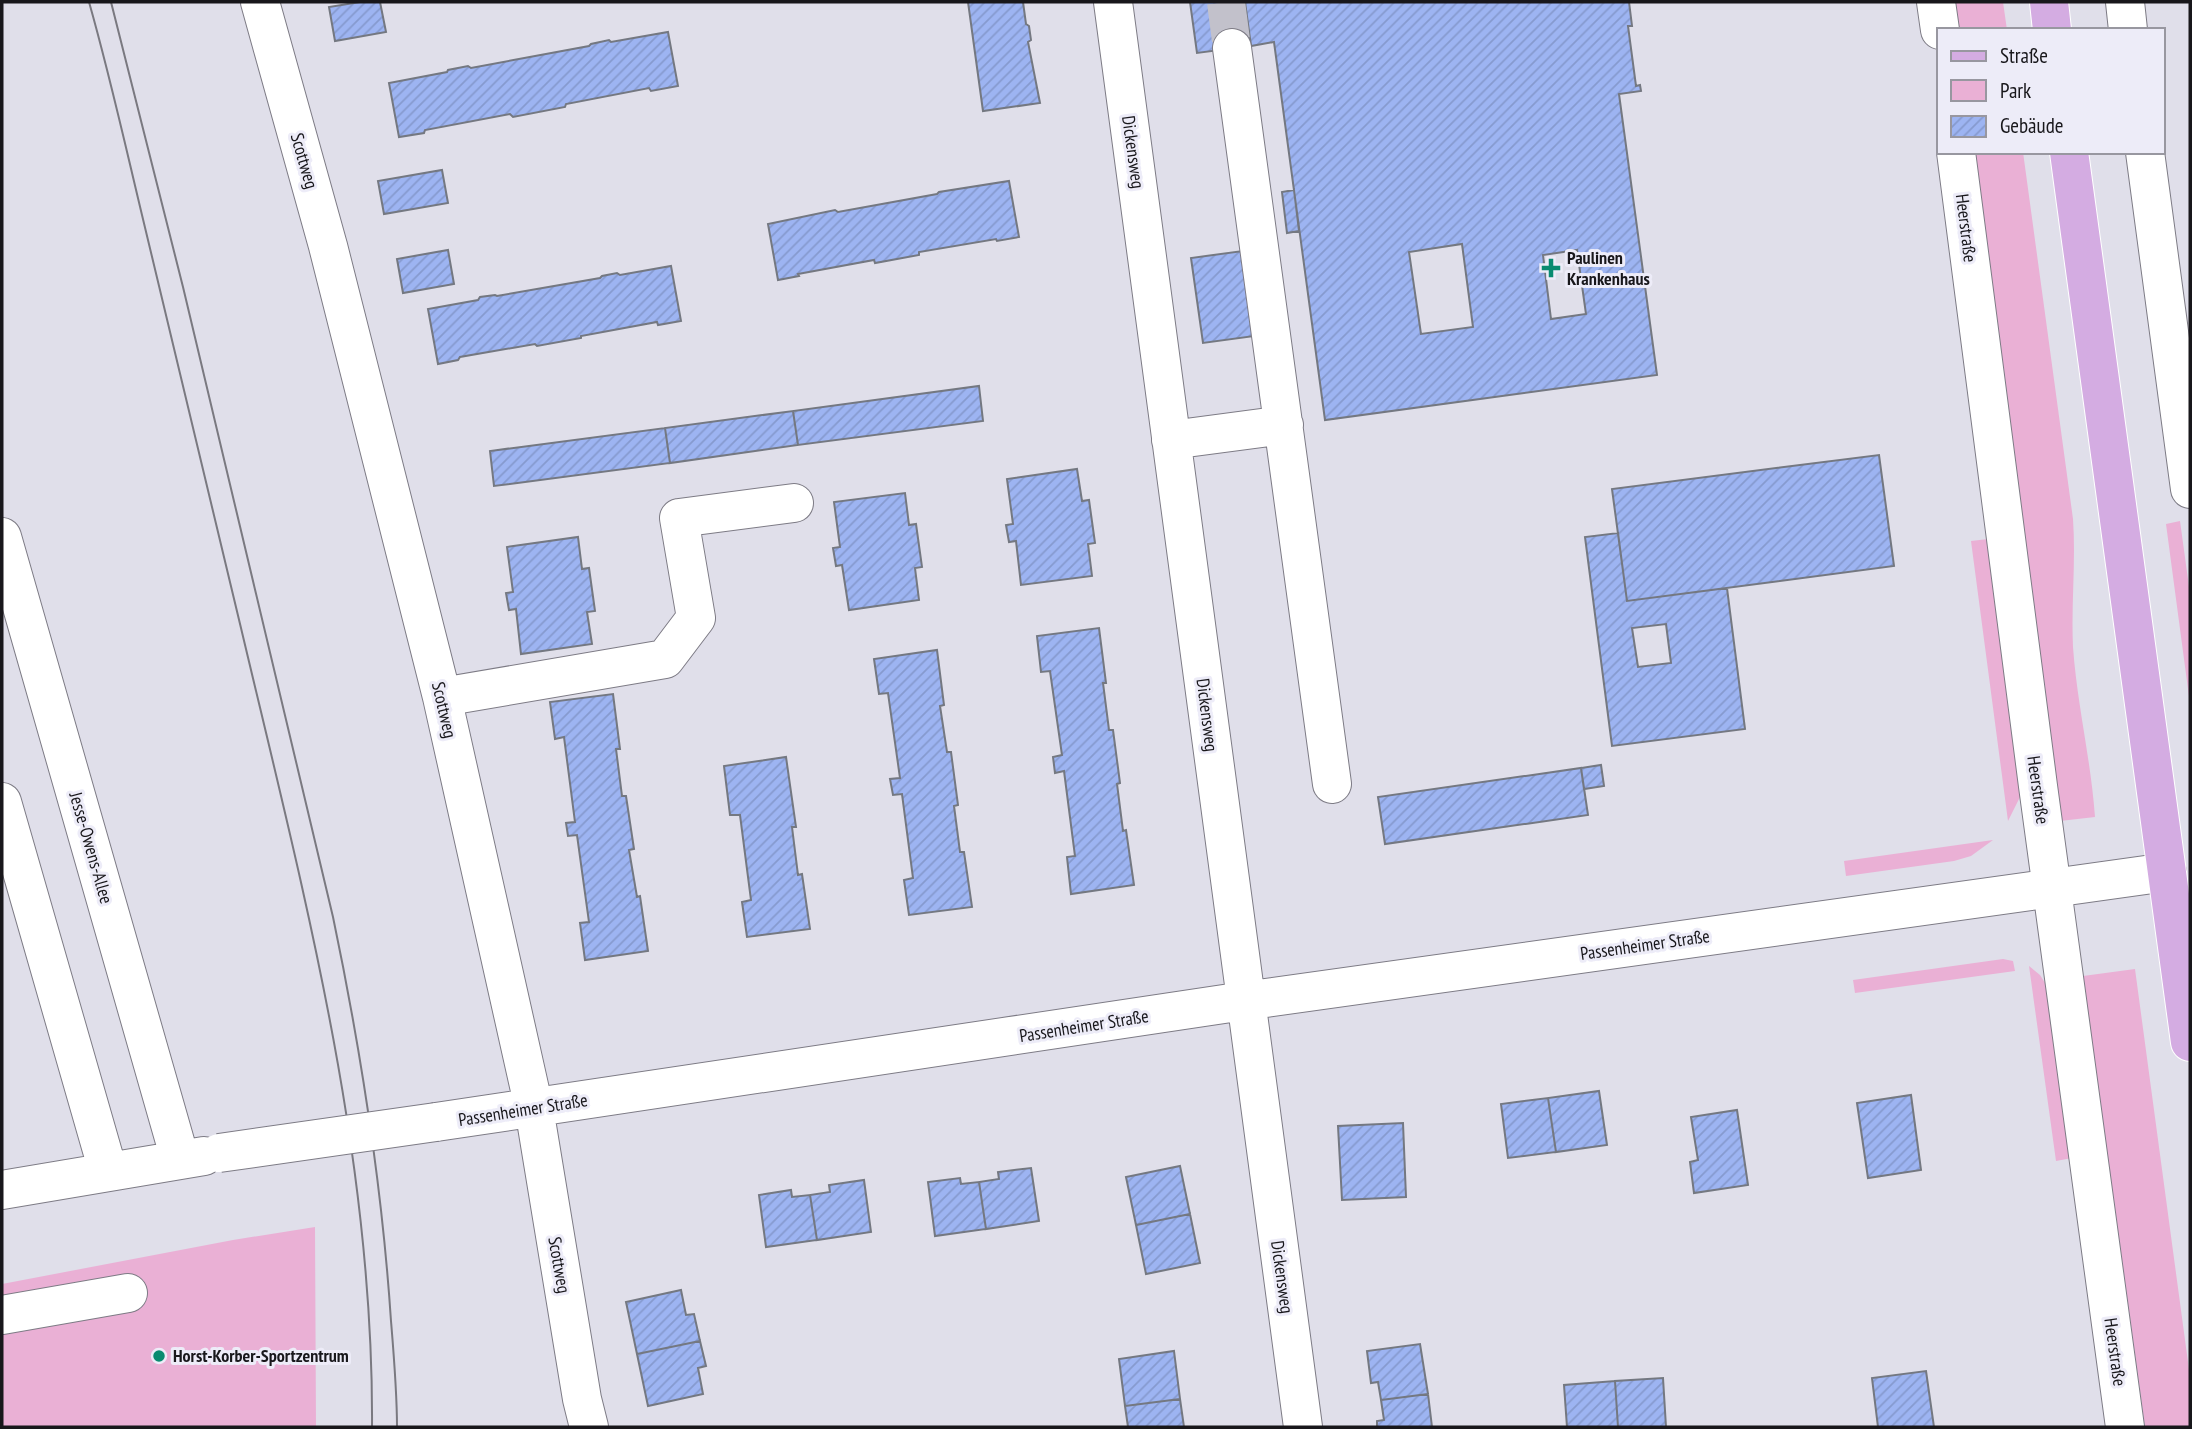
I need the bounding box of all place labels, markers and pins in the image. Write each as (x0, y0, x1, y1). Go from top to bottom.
place label: Paulinen Krankenhaus (1567, 246, 1650, 290)
marker: Paulinen Krankenhaus (1541, 258, 1561, 278)
place label: Horst-Korber-Sportzentrum (173, 1344, 349, 1367)
marker: Horst-Korber-Sportzentrum (151, 1348, 167, 1364)

